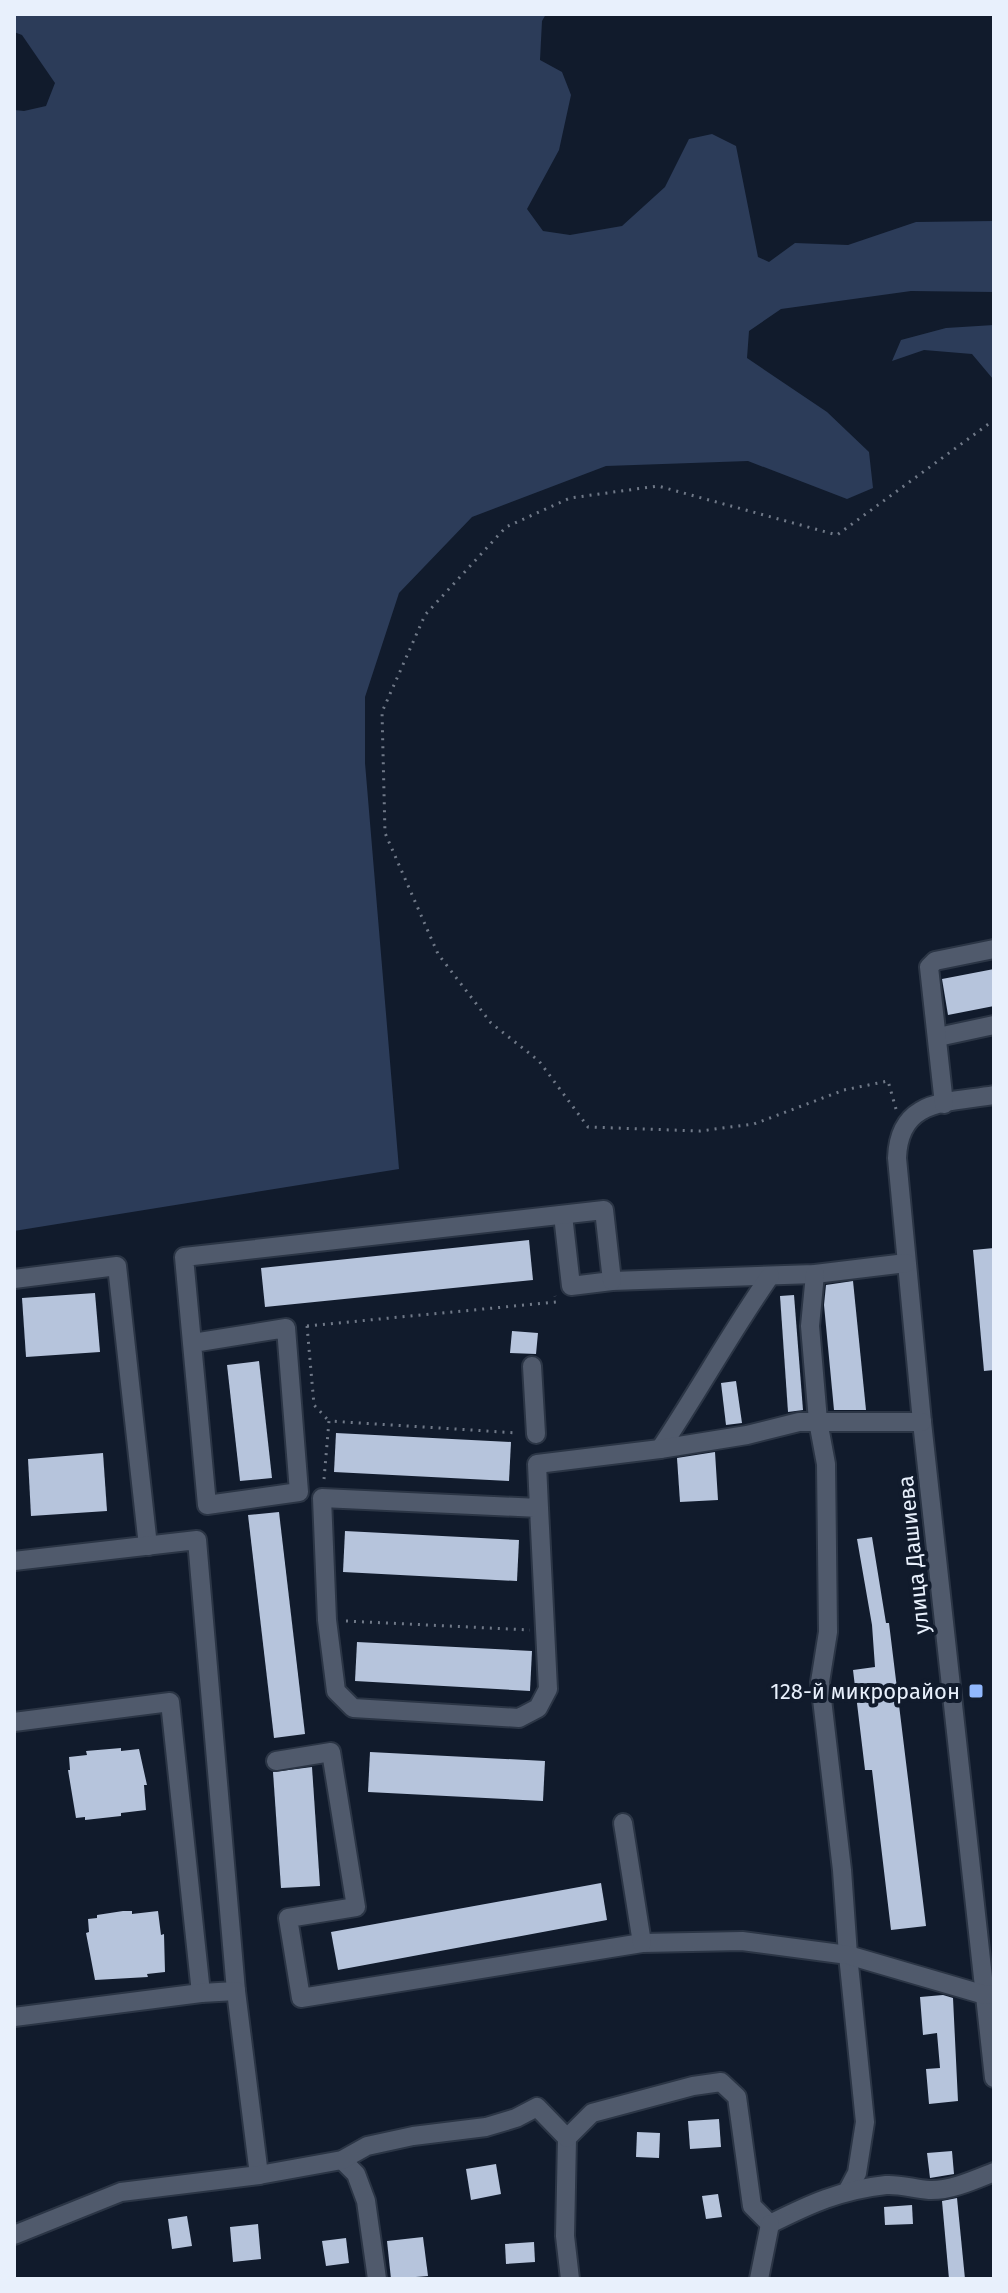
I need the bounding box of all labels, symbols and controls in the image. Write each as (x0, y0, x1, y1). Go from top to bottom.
street label: улица Дашиева (892, 1474, 935, 1636)
place label: 128-й микрорайон (770, 1678, 960, 1705)
marker: 128-й микрорайон (967, 1682, 985, 1700)

